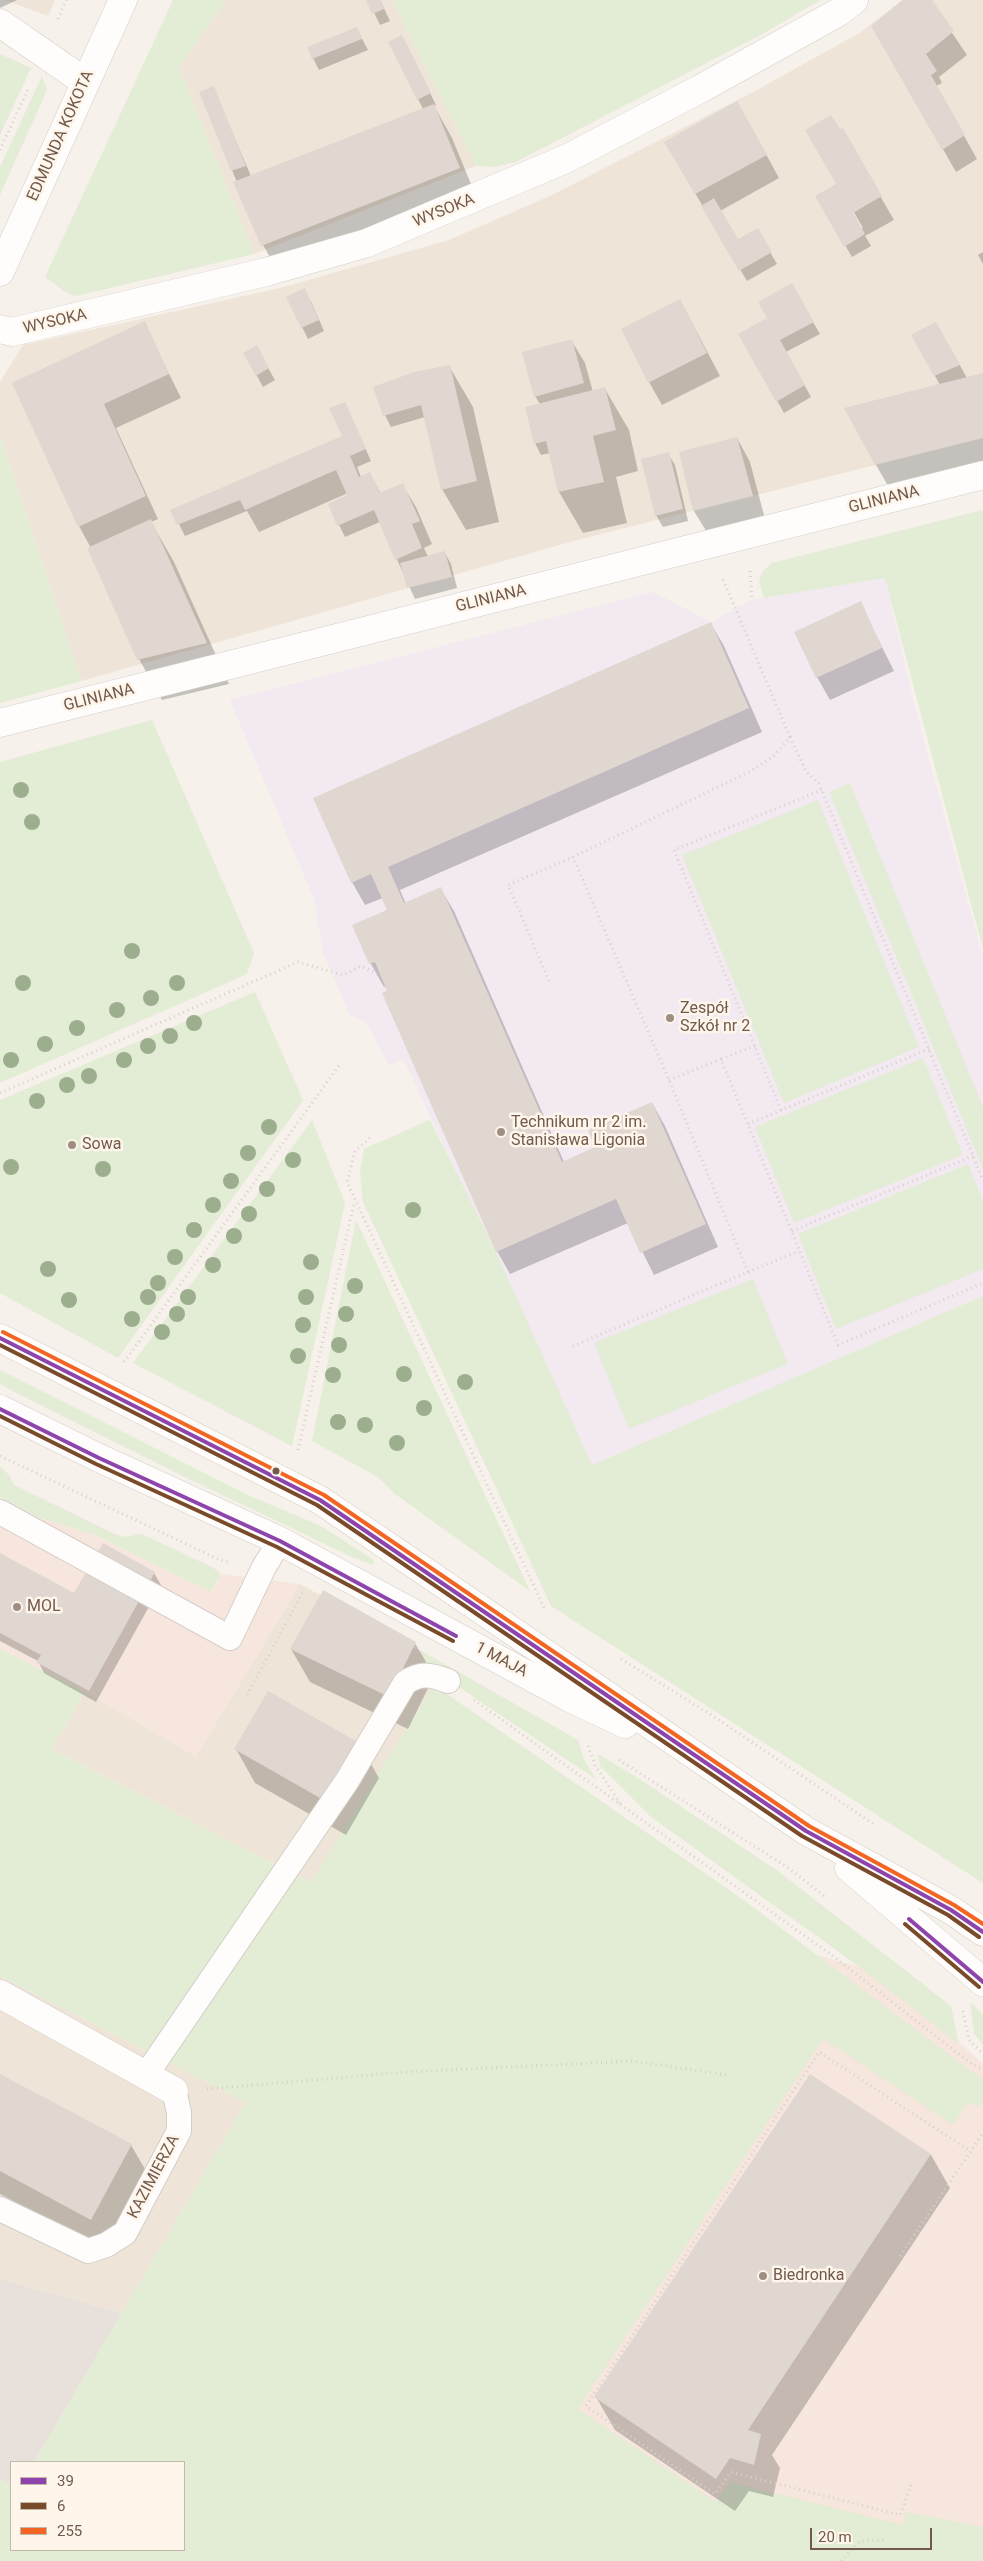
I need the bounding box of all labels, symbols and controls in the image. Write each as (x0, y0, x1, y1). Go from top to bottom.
street label: EDMUNDA KOKOTA (24, 68, 98, 204)
street label: WYSOKA (410, 190, 478, 232)
street label: WYSOKA (21, 305, 89, 339)
street label: GLINIANA (847, 482, 921, 518)
street label: GLINIANA (454, 581, 528, 617)
street label: GLINIANA (62, 680, 136, 716)
place label: Zespół Szkół nr 2 (680, 999, 750, 1037)
marker: Zespół Szkół nr 2 (664, 1012, 676, 1024)
place label: Technikum nr 2 im. Stanisława Ligonia (511, 1113, 646, 1151)
marker: Technikum nr 2 im. Stanisława Ligonia (495, 1126, 507, 1138)
place label: Sowa (82, 1135, 121, 1155)
marker: Sowa (66, 1139, 78, 1151)
unlabelled marker (271, 1466, 281, 1476)
place label: MOL (27, 1597, 61, 1617)
marker: MOL (11, 1601, 23, 1613)
street label: 1 MAJA (472, 1638, 530, 1682)
street label: KAZIMIERZA (124, 2132, 184, 2222)
place label: Biedronka (773, 2266, 844, 2286)
marker: Biedronka (757, 2270, 769, 2282)
legend (10, 2461, 185, 2551)
text: 39 (57, 2472, 74, 2490)
text: 6 (57, 2497, 65, 2515)
scale bar (813, 2518, 936, 2550)
text: 255 (57, 2522, 82, 2540)
text: 20 m (818, 2528, 852, 2546)

